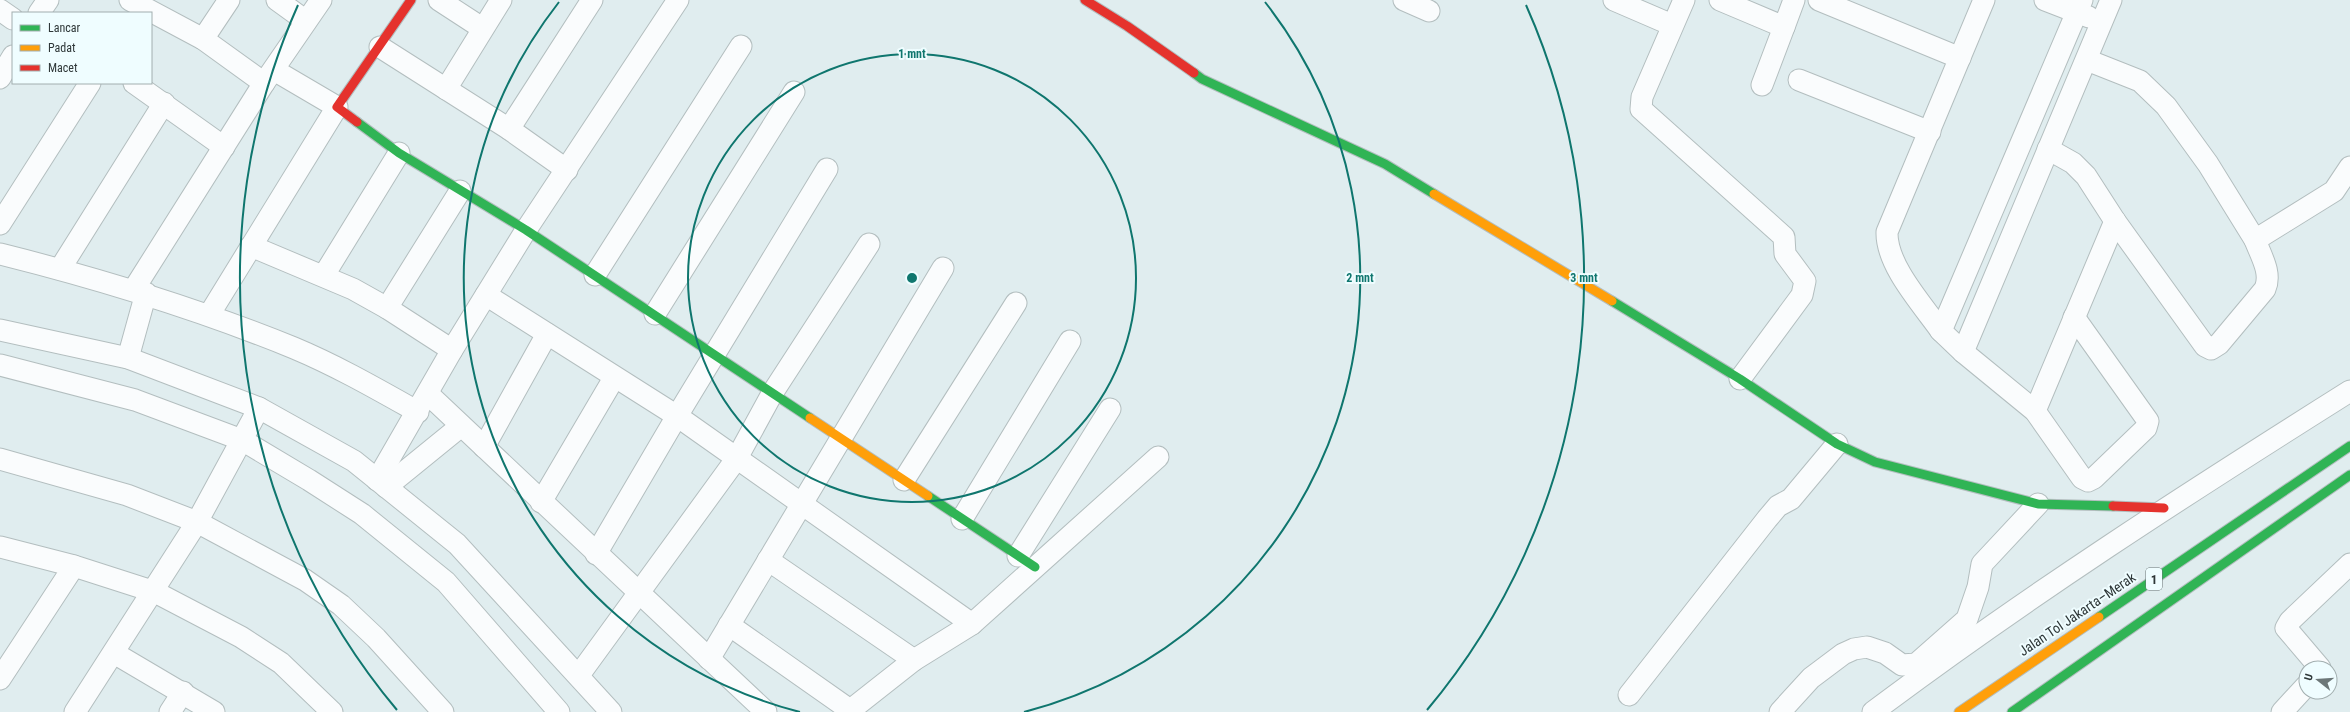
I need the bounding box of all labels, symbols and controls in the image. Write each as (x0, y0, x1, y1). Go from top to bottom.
legend (12, 12, 152, 84)
text: Lancar (48, 21, 81, 35)
text: Padat (48, 41, 76, 55)
text: 1 mnt (898, 47, 926, 61)
text: Macet (48, 61, 78, 75)
centre of rings (905, 271, 919, 285)
text: 2 mnt (1346, 271, 1374, 285)
text: 3 mnt (1570, 271, 1598, 285)
road number: 1 (2146, 568, 2162, 590)
street label: Jalan Tol Jakarta–Merak (2016, 569, 2139, 659)
north arrow (2298, 660, 2338, 700)
text: U (2302, 672, 2316, 682)

